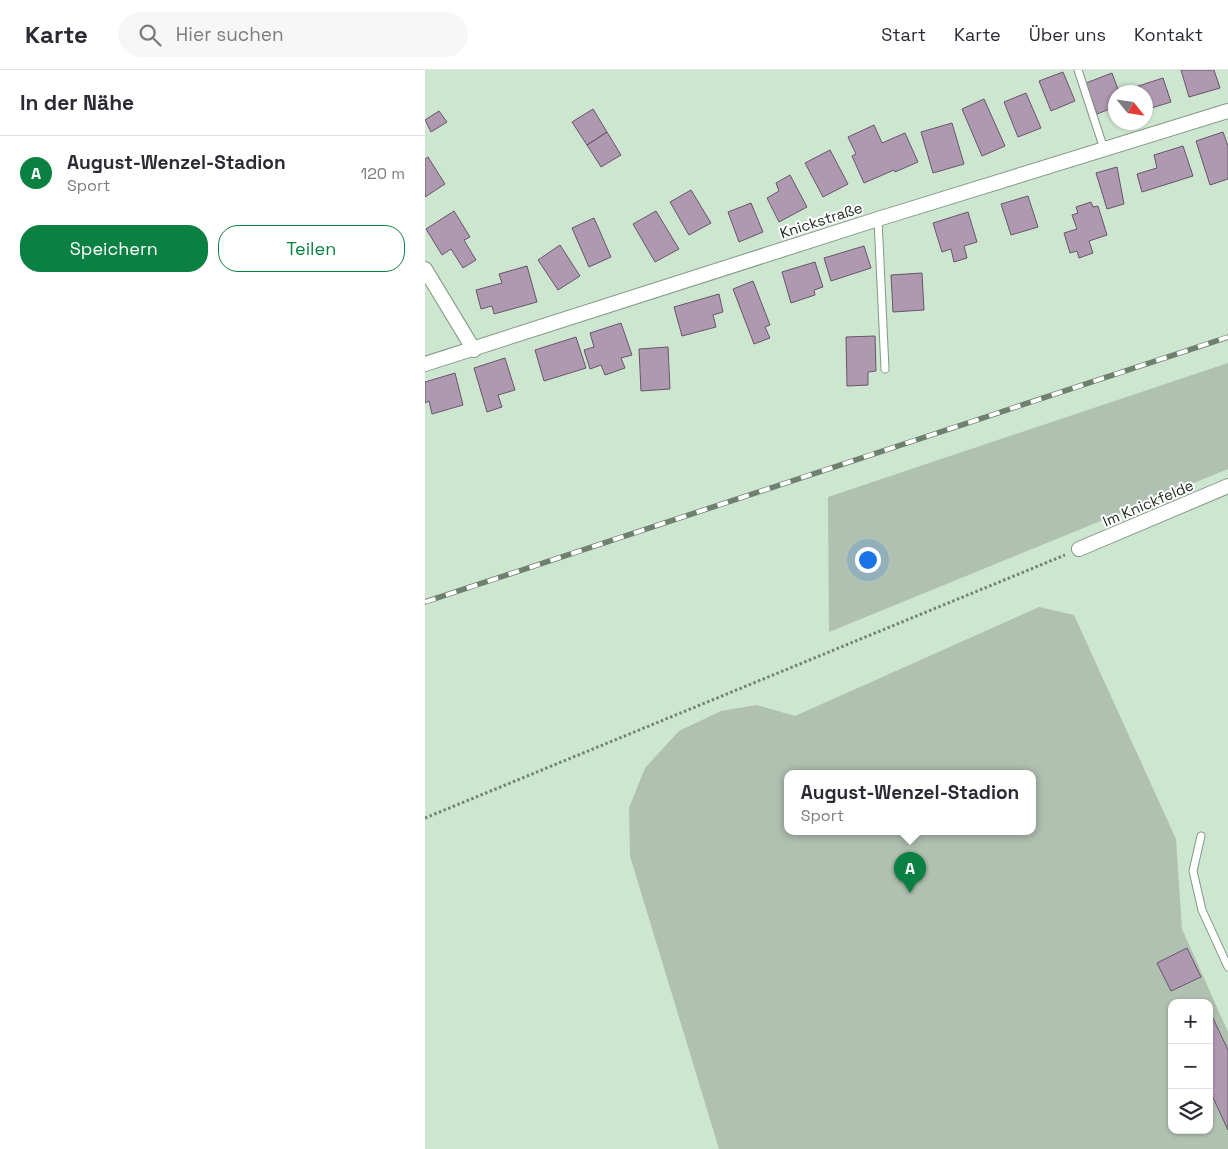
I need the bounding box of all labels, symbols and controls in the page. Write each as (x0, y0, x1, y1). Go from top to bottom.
search box (118, 12, 468, 57)
text: Karte (25, 19, 88, 50)
icon: search (136, 21, 164, 49)
text: Hier suchen (176, 22, 284, 47)
text: Start (881, 23, 926, 46)
text: Karte (954, 23, 1001, 46)
text: Über uns (1029, 23, 1106, 46)
text: Kontakt (1134, 23, 1203, 46)
north arrow (1108, 85, 1153, 130)
text: In der Nähe (20, 89, 134, 116)
text: August-Wenzel-Stadion (67, 150, 286, 175)
text: A (31, 163, 41, 184)
text: 120 m (361, 163, 405, 184)
text: Sport (67, 175, 110, 196)
street label: Knickstraße (777, 198, 865, 242)
button: Speichern (20, 225, 208, 272)
button: Teilen (218, 225, 405, 272)
street label: Im Knickfelde (1100, 475, 1196, 531)
your location (855, 547, 881, 573)
popup (784, 770, 1036, 835)
text: August-Wenzel-Stadion (801, 780, 1019, 805)
text: Sport (801, 805, 844, 826)
pin: A (894, 852, 926, 893)
map controls (1168, 999, 1213, 1134)
button: + (1168, 999, 1213, 1044)
button: − (1168, 1044, 1213, 1089)
button: layers (1168, 1089, 1213, 1134)

